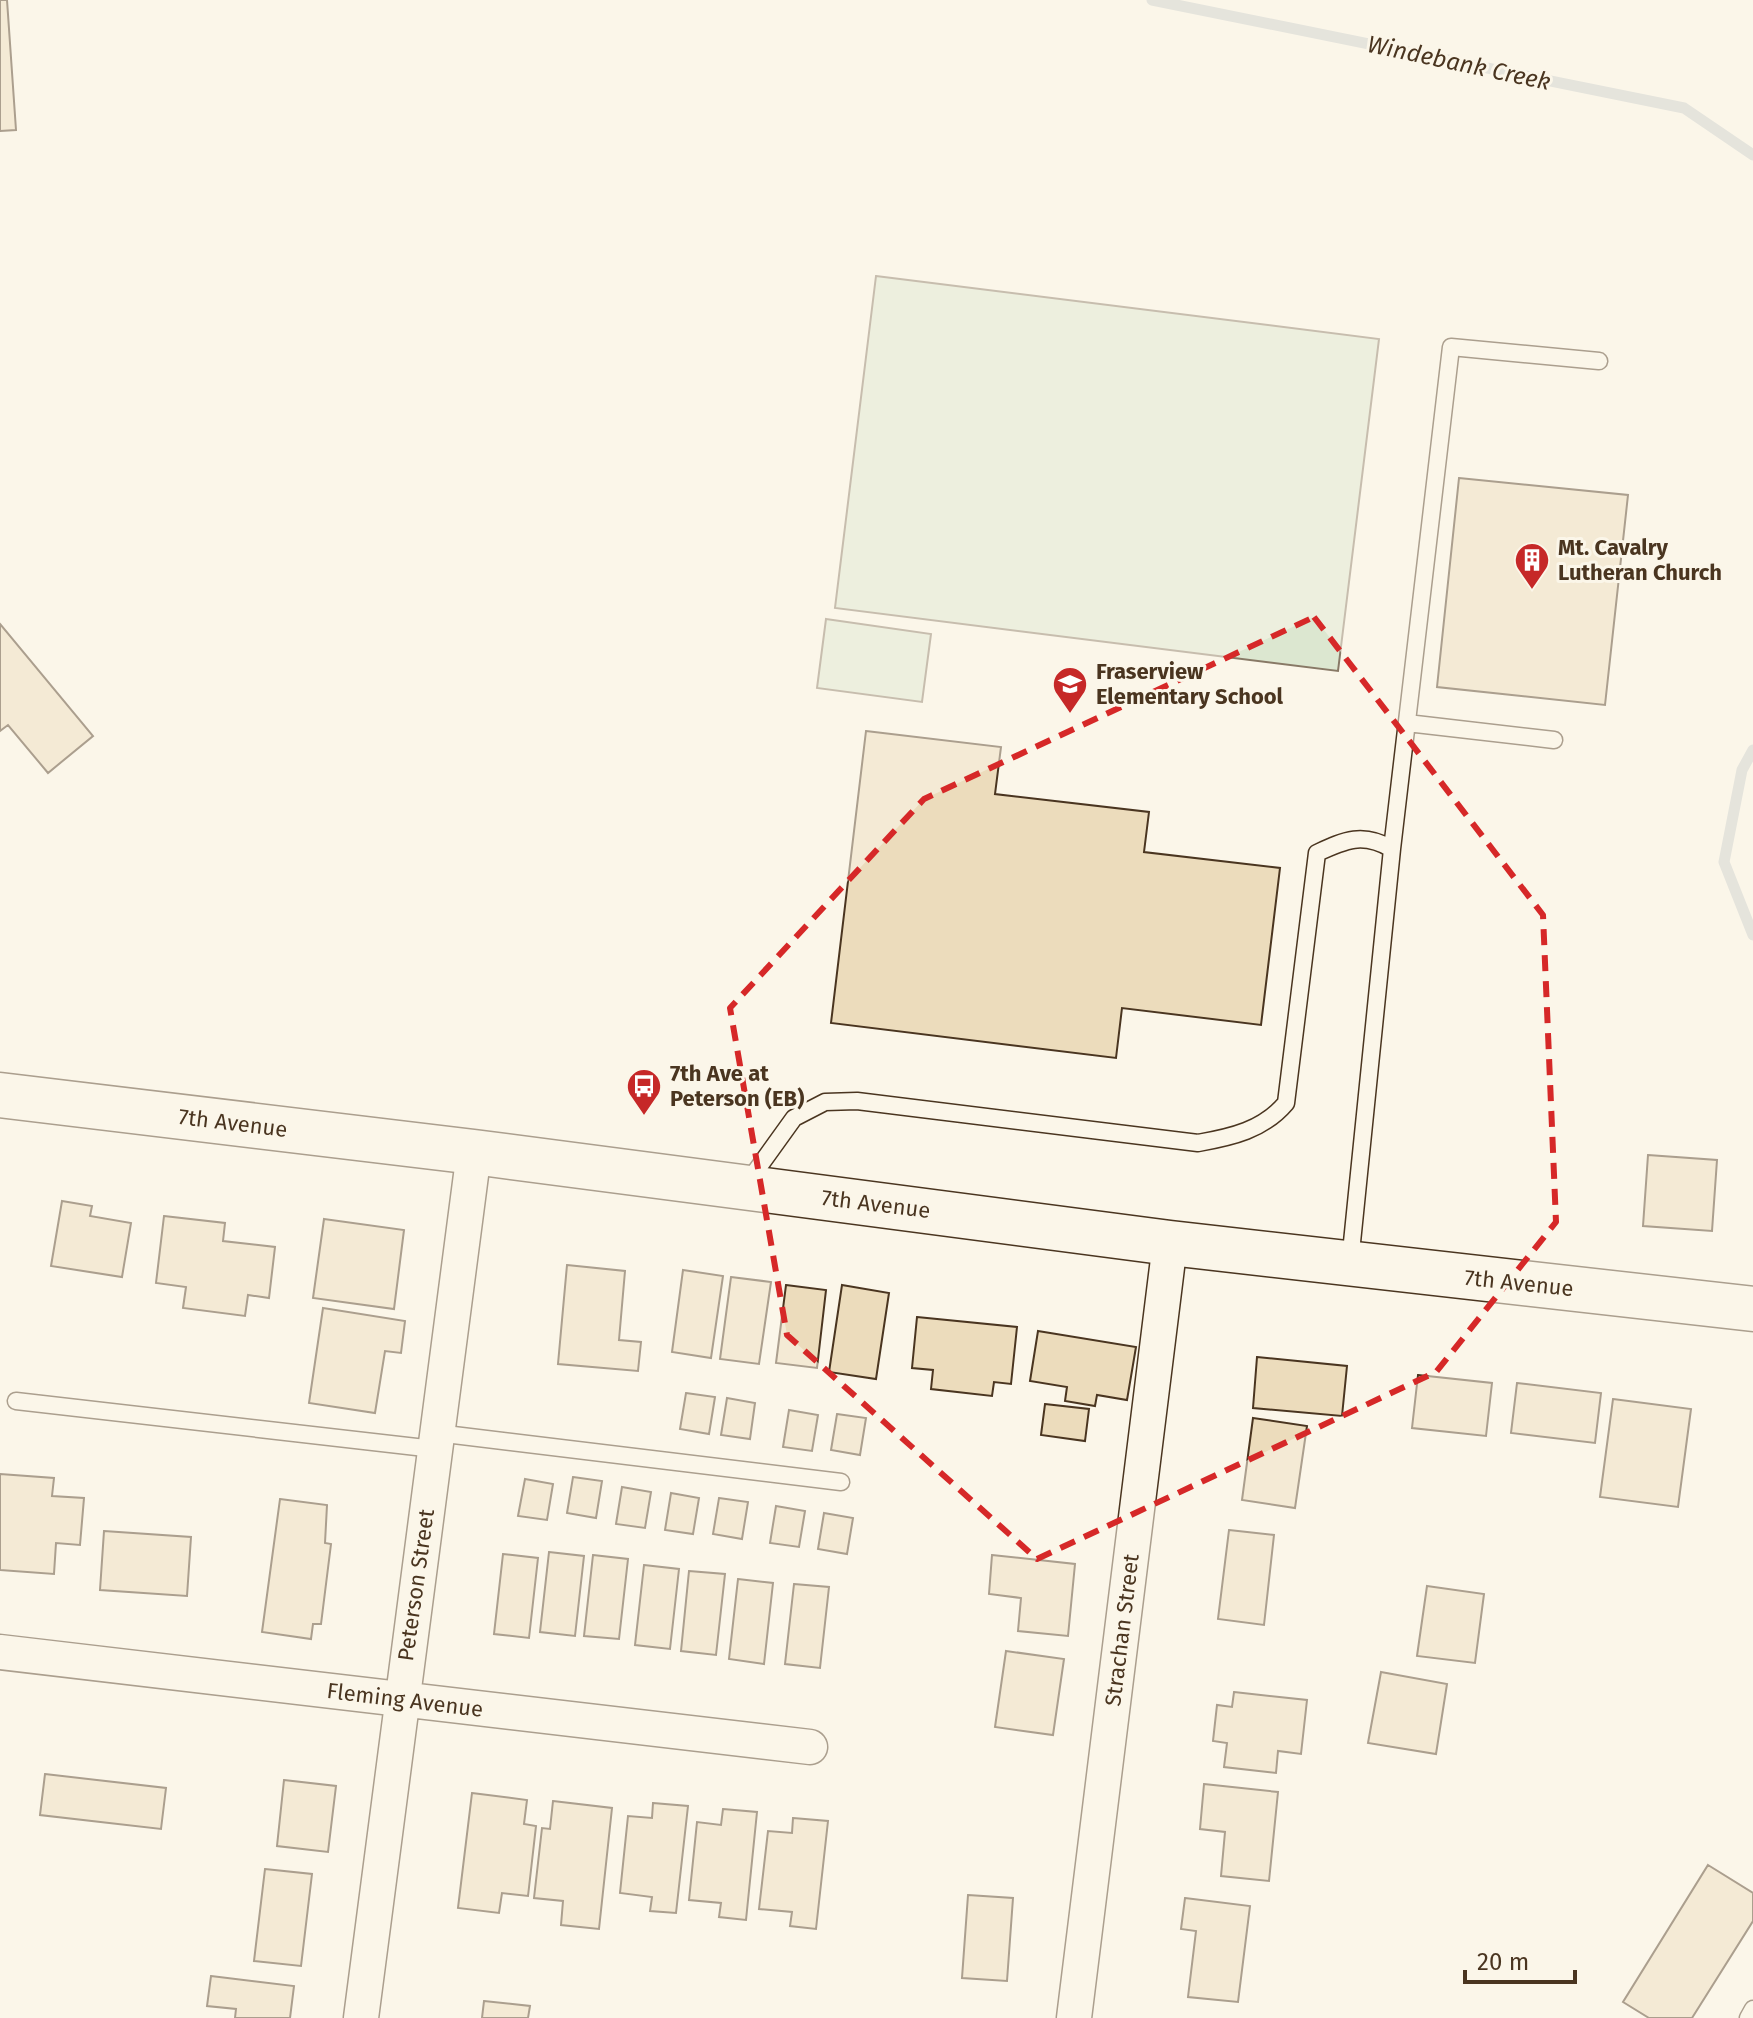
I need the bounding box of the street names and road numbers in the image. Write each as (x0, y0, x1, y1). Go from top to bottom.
street label: 7th Avenue (177, 1103, 289, 1143)
street label: 7th Avenue (820, 1184, 932, 1224)
street label: 7th Avenue (1463, 1264, 1575, 1302)
street label: Peterson Street (392, 1507, 440, 1663)
street label: Strachan Street (1099, 1552, 1145, 1708)
street label: Fleming Avenue (325, 1677, 485, 1723)

